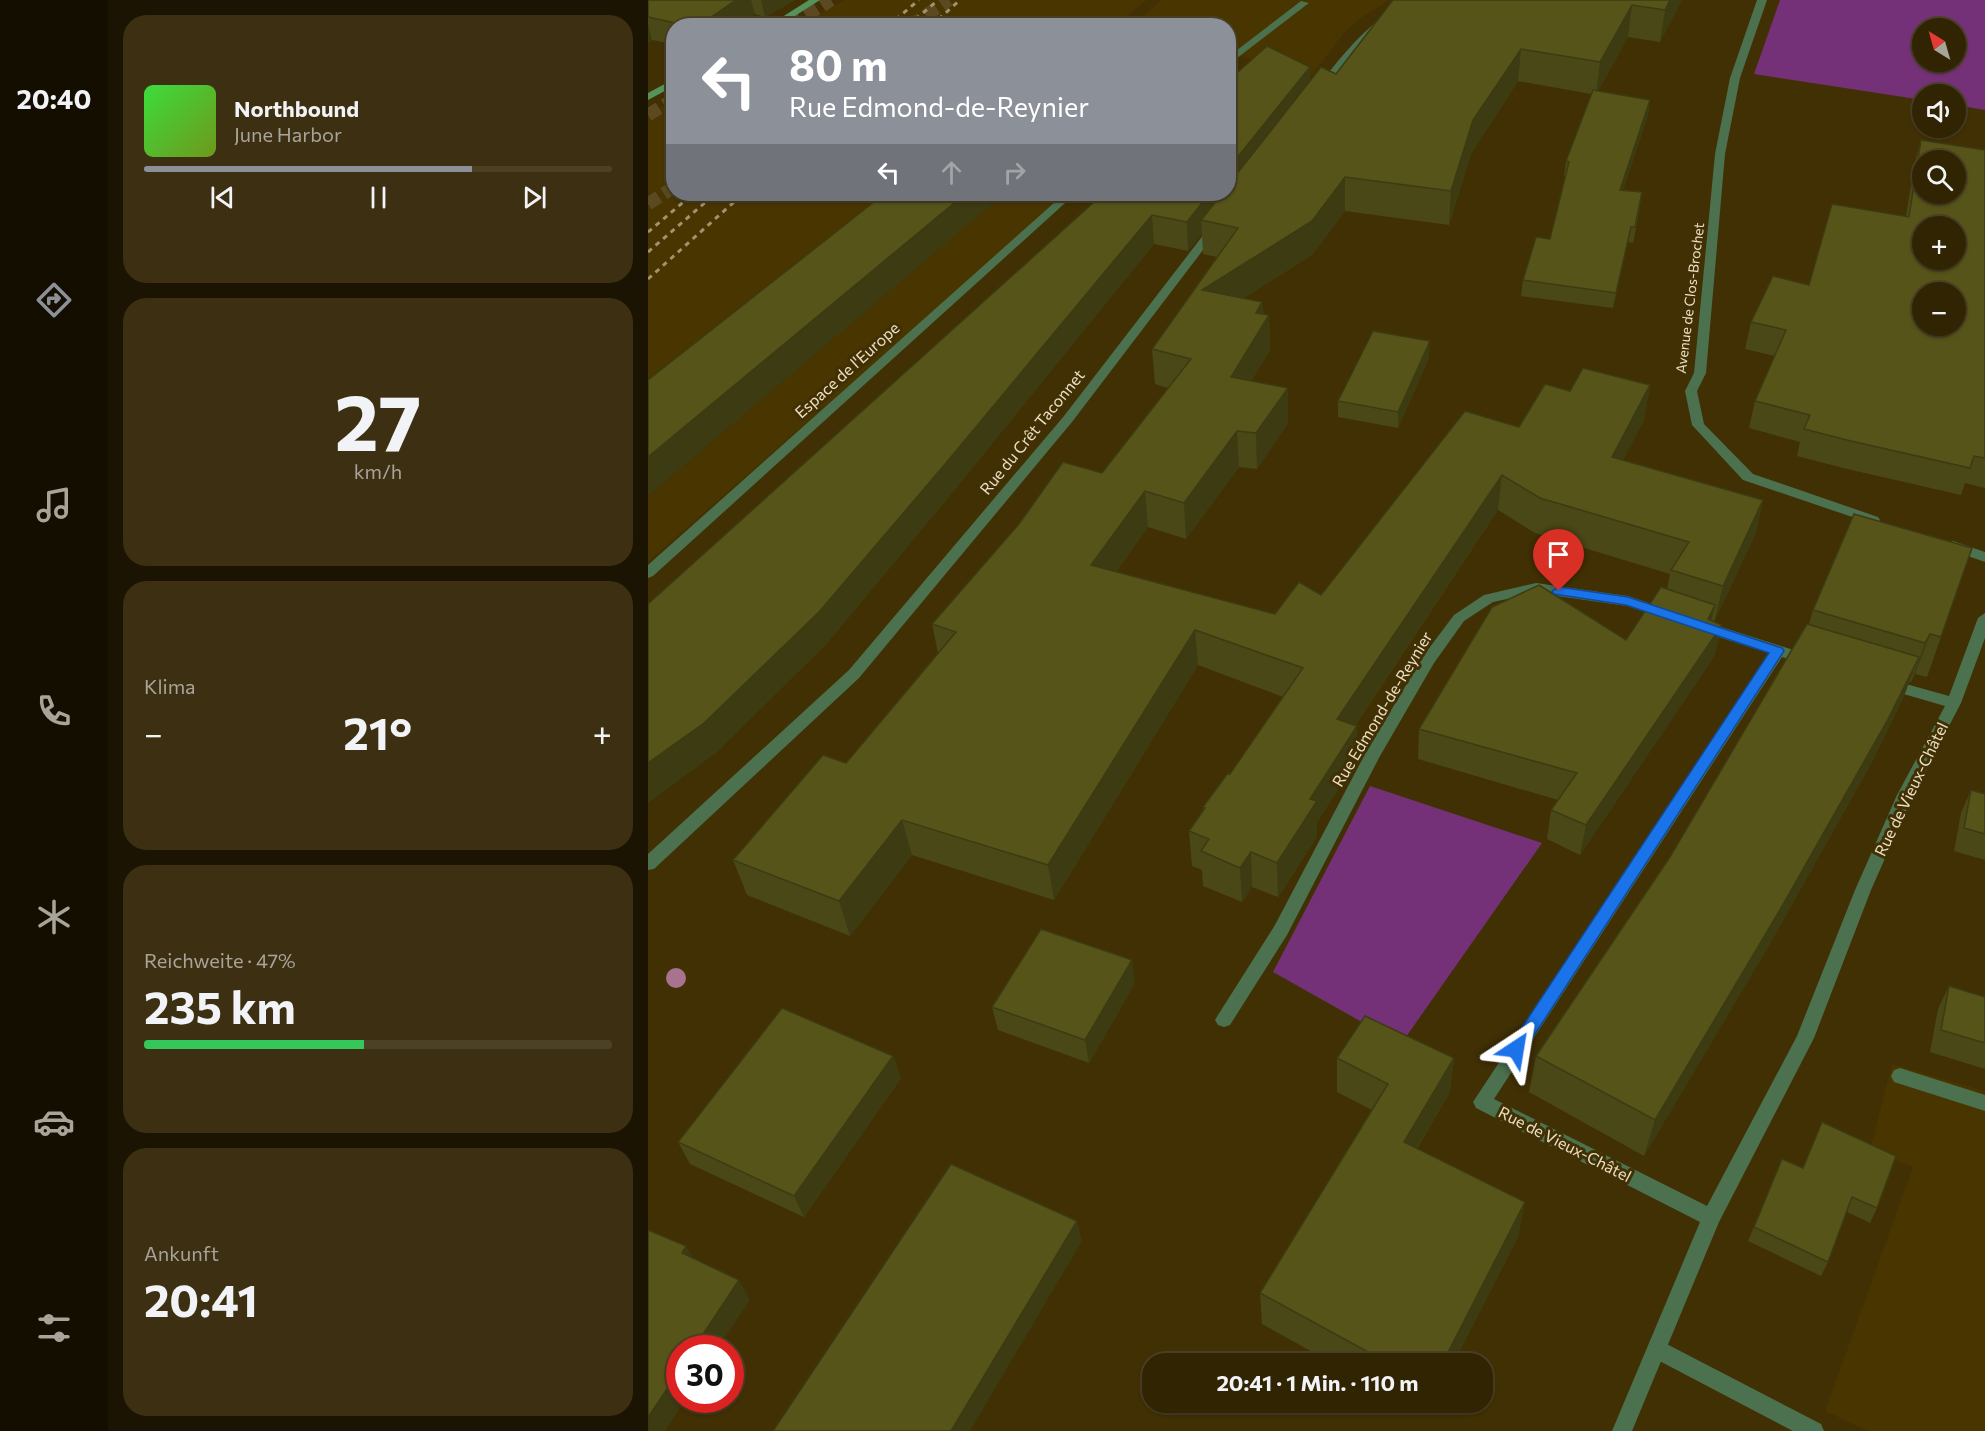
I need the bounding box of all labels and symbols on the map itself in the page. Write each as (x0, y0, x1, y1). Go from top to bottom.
north arrow (1912, 18, 1966, 72)
street label: Avenue de Clos-Brochet (1672, 221, 1707, 374)
street label: Espace de l'Europe (791, 318, 903, 422)
street label: Rue du Crêt Taconnet (975, 365, 1088, 498)
pin (1533, 529, 1584, 591)
street label: Rue Edmond-de-Reynier (1328, 627, 1436, 790)
street label: Rue de Vieux-Châtel (1870, 719, 1951, 859)
position arrow (1484, 1017, 1548, 1081)
street label: Rue de Vieux-Châtel (1496, 1102, 1635, 1185)
speed limit sign: 30 (666, 1335, 744, 1413)

